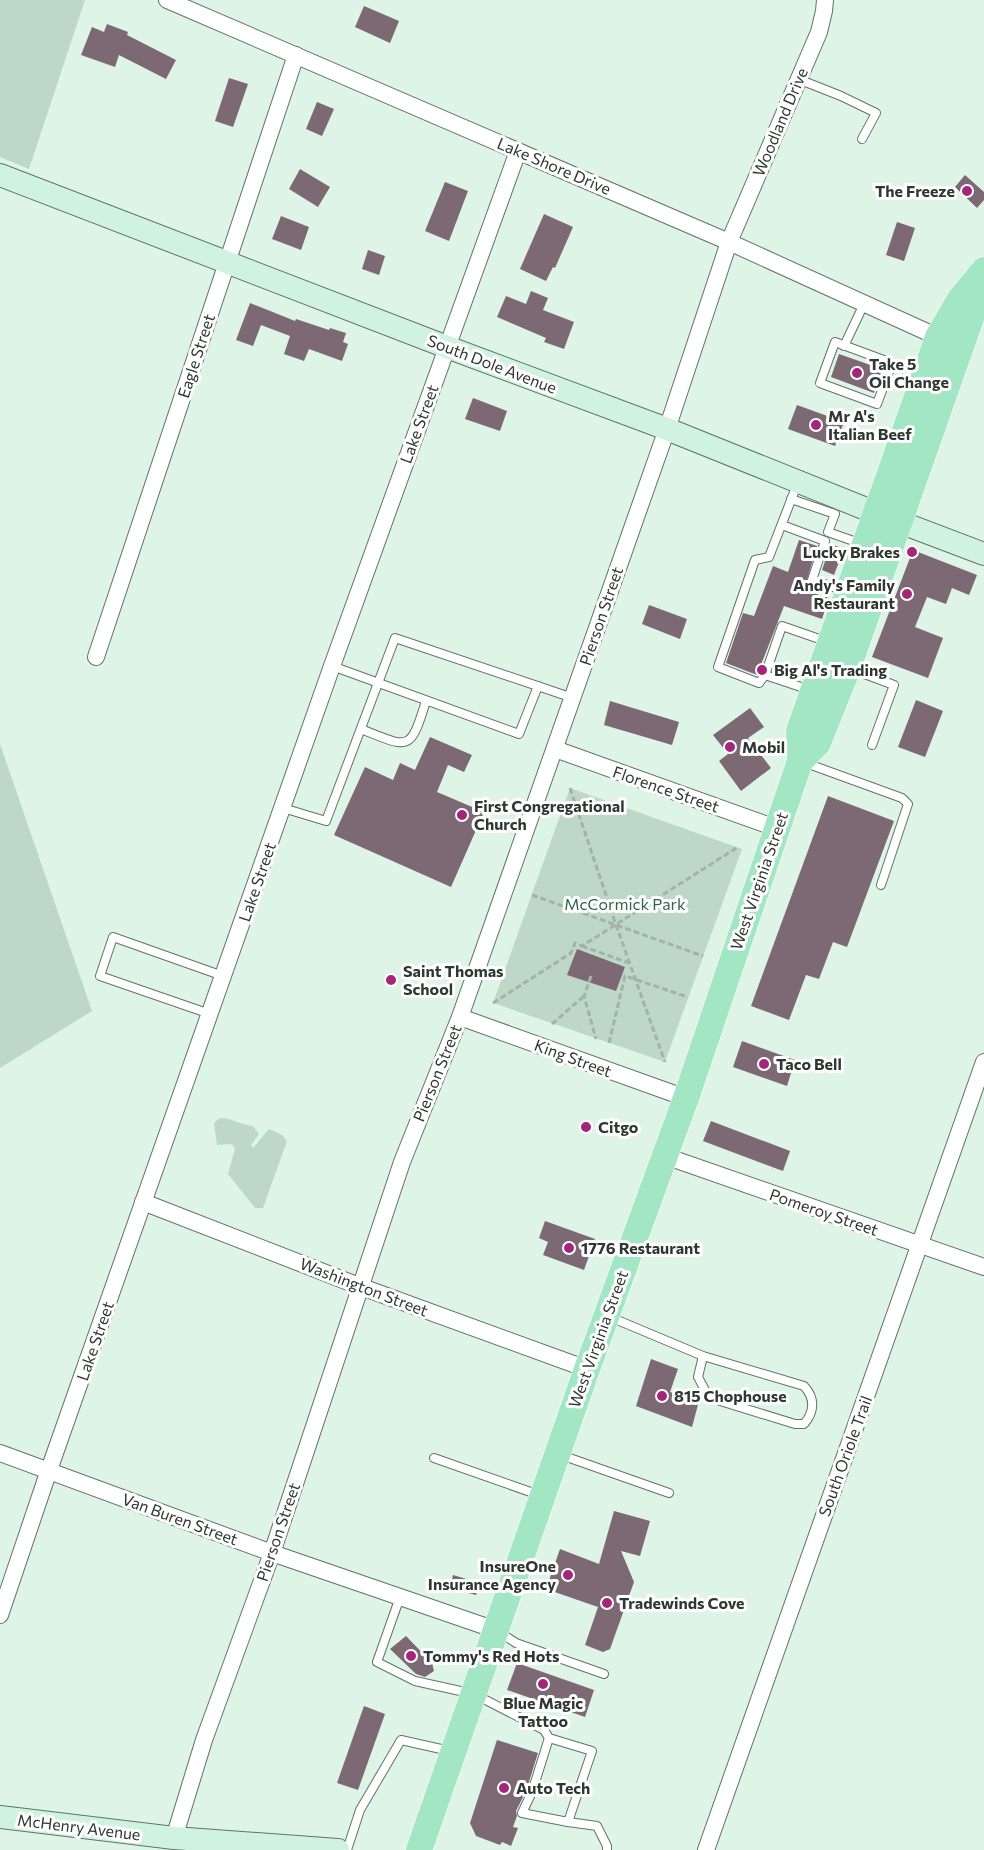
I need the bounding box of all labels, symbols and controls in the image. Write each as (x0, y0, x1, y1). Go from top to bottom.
street label: Woodland Drive (748, 65, 811, 179)
street label: Lake Shore Drive (494, 133, 614, 198)
place label: The Freeze (875, 181, 955, 200)
marker: The Freeze (960, 184, 974, 198)
street label: Eagle Street (173, 311, 218, 400)
street label: South Dole Avenue (425, 330, 559, 397)
place label: Take 5 Oil Change (869, 354, 949, 391)
marker: Take 5 Oil Change (850, 366, 864, 380)
street label: Lake Street (395, 381, 442, 466)
place label: Mr A's Italian Beef (828, 406, 912, 443)
marker: Mr A's Italian Beef (809, 418, 823, 432)
place label: Lucky Brakes (803, 542, 900, 561)
marker: Lucky Brakes (905, 545, 919, 559)
street label: Pierson Street (575, 564, 626, 668)
place label: Andy's Family Restaurant (793, 575, 895, 612)
marker: Andy's Family Restaurant (900, 587, 914, 601)
place label: Big Al's Trading (774, 660, 887, 679)
marker: Big Al's Trading (755, 663, 769, 677)
place label: Mobil (742, 737, 785, 756)
marker: Mobil (723, 740, 737, 754)
street label: Florence Street (611, 761, 722, 816)
place label: First Congregational Church (474, 796, 625, 833)
marker: First Congregational Church (455, 808, 469, 822)
street label: West Virginia Street (726, 809, 791, 952)
street label: Lake Street (234, 839, 279, 924)
park label: McCormick Park (564, 894, 686, 913)
place label: Saint Thomas School (403, 961, 504, 998)
marker: Saint Thomas School (384, 973, 398, 987)
street label: Pierson Street (408, 1021, 465, 1124)
street label: King Street (532, 1035, 615, 1080)
place label: Taco Bell (776, 1054, 842, 1073)
marker: Taco Bell (757, 1057, 771, 1071)
place label: Citgo (598, 1117, 639, 1136)
marker: Citgo (579, 1120, 593, 1134)
street label: Pomeroy Street (767, 1184, 881, 1239)
place label: 1776 Restaurant (581, 1238, 700, 1257)
marker: 1776 Restaurant (562, 1241, 576, 1255)
street label: Washington Street (297, 1253, 431, 1320)
street label: West Virginia Street (564, 1267, 631, 1410)
street label: Lake Street (72, 1298, 117, 1383)
place label: 815 Chophouse (674, 1386, 787, 1405)
marker: 815 Chophouse (655, 1389, 669, 1403)
street label: South Oriole Trail (814, 1393, 875, 1519)
street label: Pierson Street (252, 1480, 303, 1584)
street label: Van Buren Street (120, 1489, 241, 1548)
place label: InsureOne Insurance Agency (428, 1556, 556, 1593)
marker: InsureOne Insurance Agency (561, 1568, 575, 1582)
place label: Tradewinds Cove (619, 1593, 745, 1612)
marker: Tradewinds Cove (600, 1596, 614, 1610)
place label: Tommy's Red Hots (423, 1646, 559, 1665)
marker: Tommy's Red Hots (404, 1649, 418, 1663)
marker: Blue Magic Tattoo (536, 1677, 550, 1691)
place label: Blue Magic Tattoo (503, 1693, 583, 1730)
place label: Auto Tech (516, 1778, 590, 1797)
marker: Auto Tech (497, 1781, 511, 1795)
street label: McHenry Avenue (16, 1810, 142, 1843)

